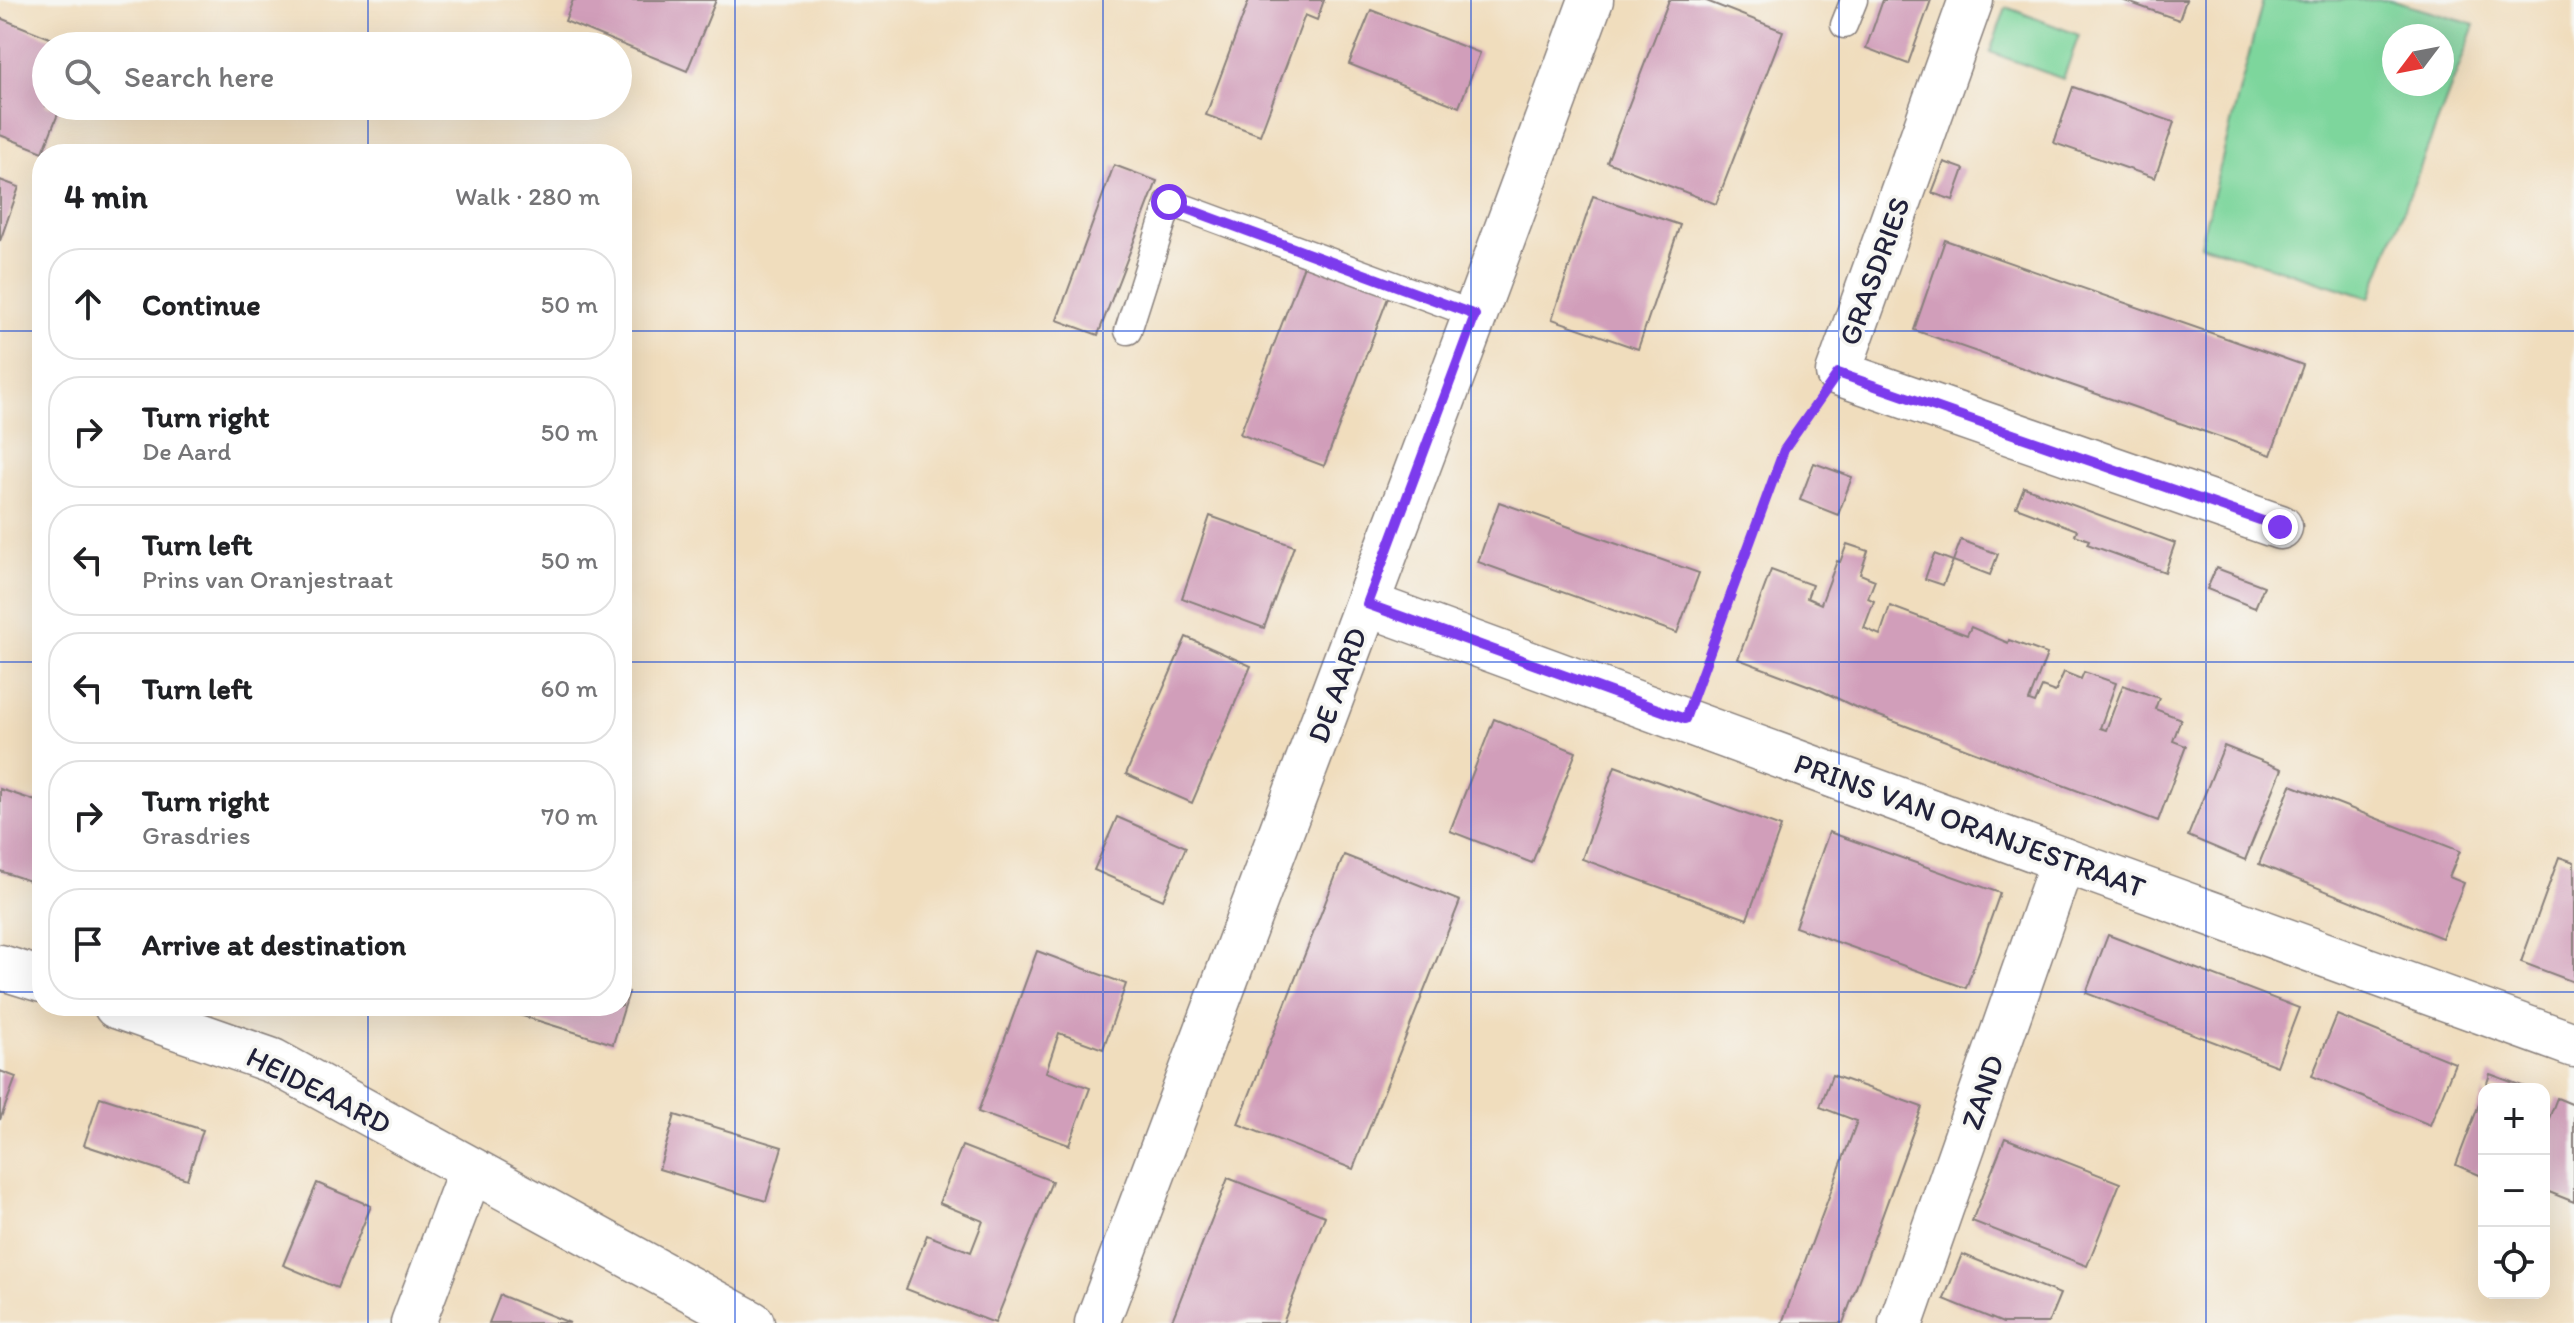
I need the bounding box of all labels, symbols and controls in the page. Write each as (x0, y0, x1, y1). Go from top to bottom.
north arrow (2382, 24, 2454, 96)
search box (32, 32, 632, 120)
icon: search (60, 54, 104, 98)
text: Search here (124, 58, 274, 95)
text: 4 min (64, 176, 148, 217)
text: Walk · 280 m (455, 180, 600, 212)
route start (1151, 184, 1187, 220)
street label: GRASDRIES (1830, 192, 1918, 350)
icon: ahead (66, 282, 110, 326)
text: Continue (142, 286, 261, 323)
text: 50 m (541, 288, 598, 320)
text: Turn right (142, 398, 270, 435)
icon: right (66, 410, 110, 454)
text: 50 m (541, 416, 598, 448)
text: De Aard (142, 435, 231, 467)
route end (2262, 509, 2298, 545)
text: Turn left (142, 526, 253, 563)
icon: left (66, 538, 110, 582)
text: 50 m (541, 544, 598, 576)
text: Prins van Oranjestraat (142, 563, 393, 595)
street label: DE AARD (1299, 622, 1375, 748)
icon: left (66, 666, 110, 710)
text: Turn left (142, 670, 253, 707)
text: 60 m (541, 672, 598, 704)
street label: PRINS VAN ORANJESTRAAT (1789, 744, 2151, 906)
text: Turn right (142, 782, 270, 819)
icon: right (66, 794, 110, 838)
text: 70 m (541, 800, 598, 832)
text: Grasdries (142, 819, 251, 851)
icon: arrive (66, 922, 110, 966)
text: Arrive at destination (142, 926, 406, 963)
street label: HEIDEAARD (240, 1038, 398, 1142)
street label: ZAND (1952, 1050, 2012, 1134)
map controls (2478, 1083, 2550, 1299)
button: + (2478, 1083, 2550, 1155)
button: − (2478, 1155, 2550, 1227)
button: locate (2478, 1227, 2550, 1299)

